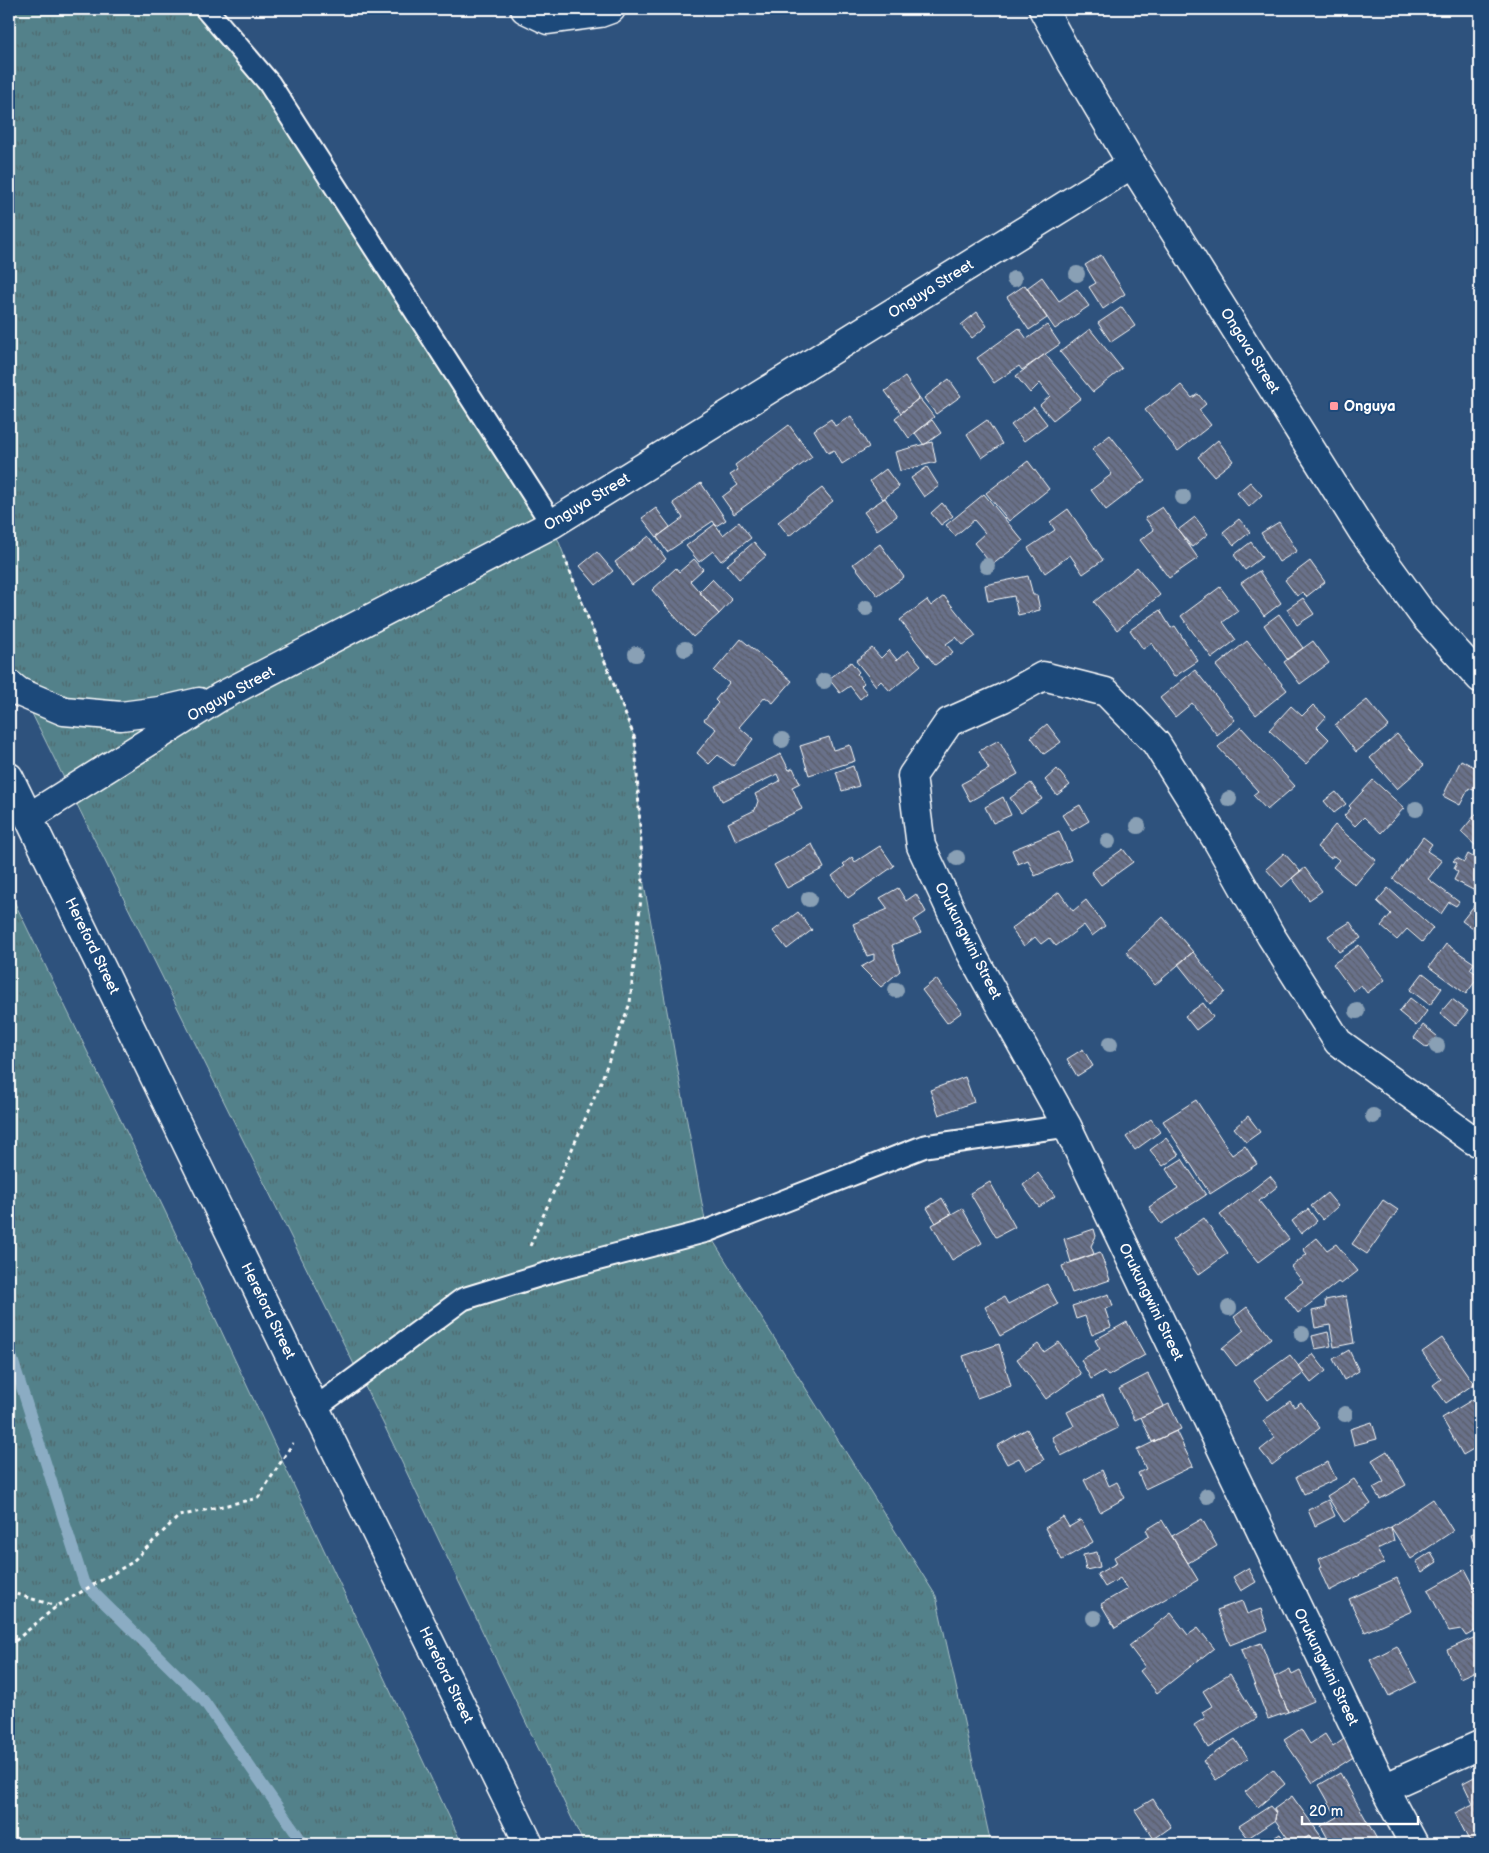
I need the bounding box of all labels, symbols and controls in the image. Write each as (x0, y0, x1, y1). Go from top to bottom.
street label: Onguya Street (885, 255, 977, 323)
street label: Ongava Street (1216, 305, 1284, 398)
place label: Onguya (1344, 397, 1396, 416)
marker: Onguya (1328, 400, 1340, 412)
street label: Onguya Street (541, 469, 634, 535)
street label: Onguya Street (184, 662, 278, 726)
street label: Orukungwini Street (930, 879, 1006, 1003)
street label: Hereford Street (60, 895, 124, 998)
street label: Orukungwini Street (1114, 1240, 1188, 1364)
street label: Hereford Street (236, 1260, 300, 1363)
street label: Orukungwini Street (1289, 1605, 1363, 1729)
street label: Hereford Street (414, 1624, 478, 1727)
scale bar (1302, 1793, 1418, 1825)
text: 20 m (1309, 1802, 1343, 1821)

